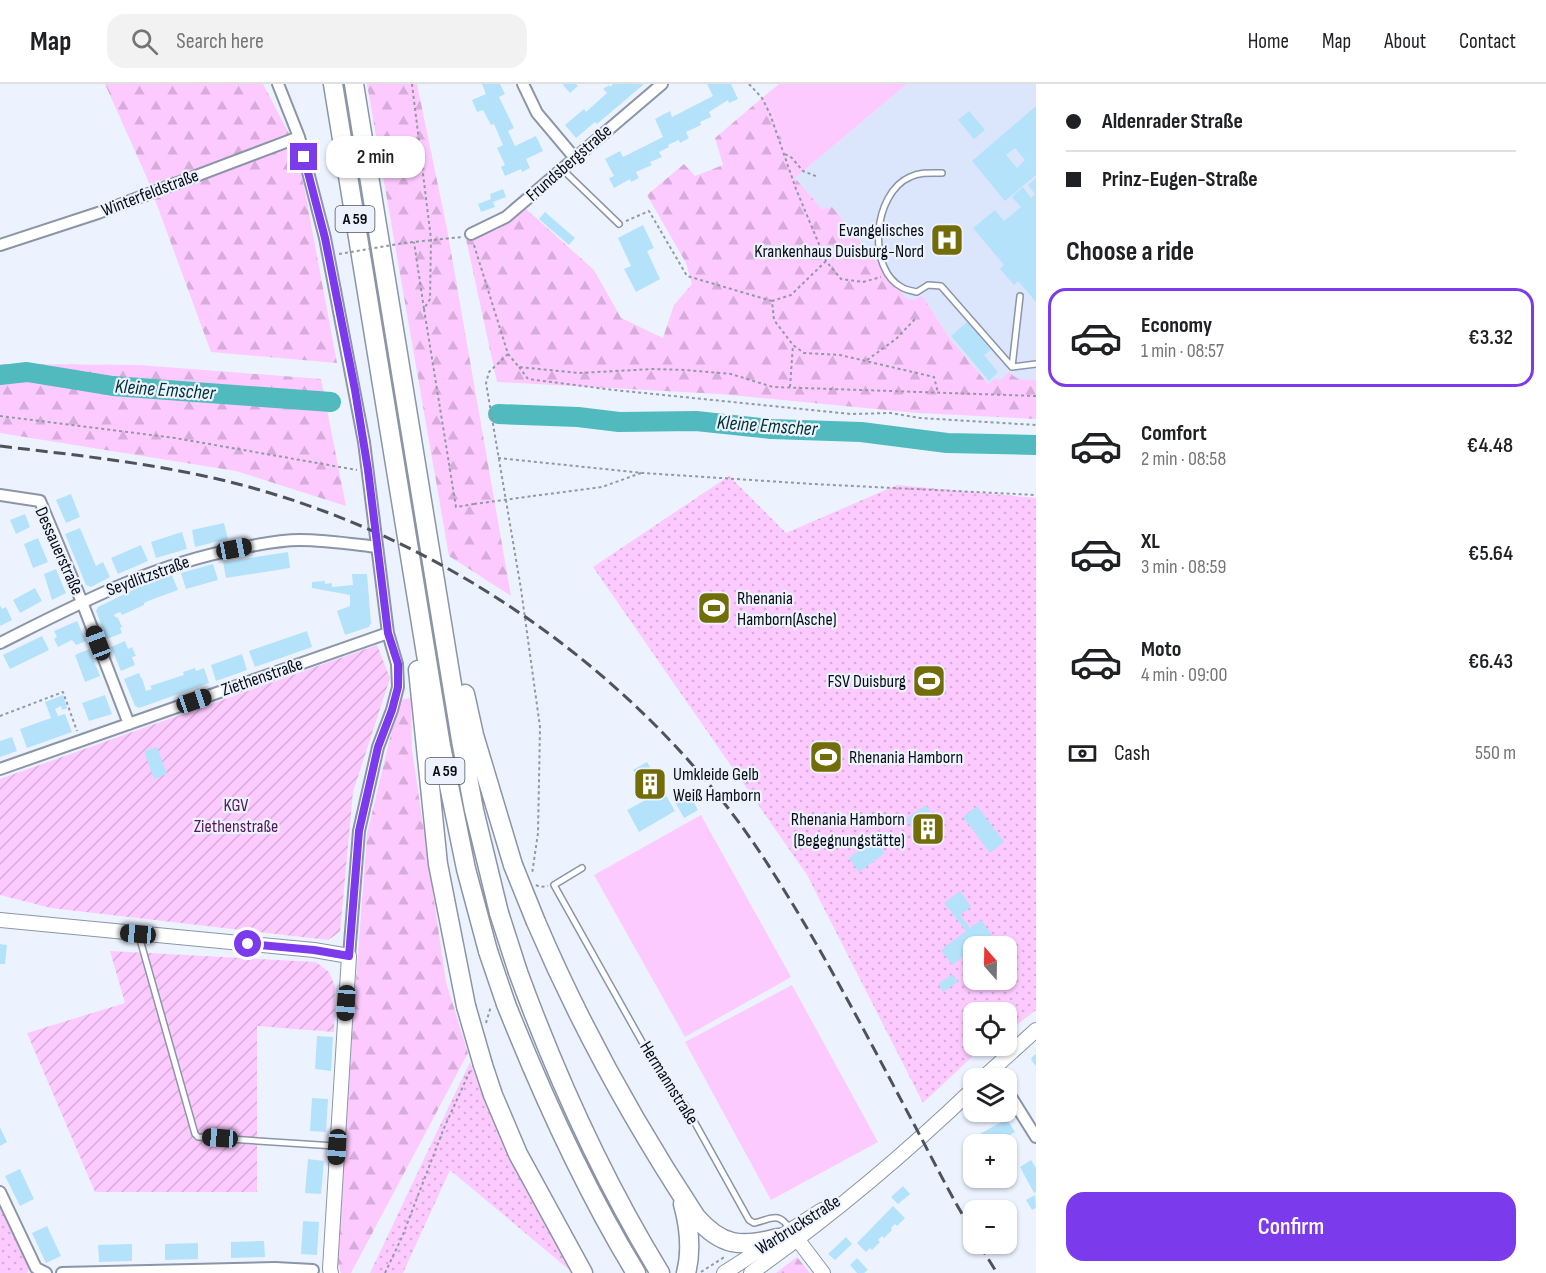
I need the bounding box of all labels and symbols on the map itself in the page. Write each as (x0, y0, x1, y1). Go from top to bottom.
street label: Frundsbergstraße (522, 120, 616, 206)
callout: 2 min (325, 136, 424, 178)
route end (290, 143, 317, 170)
street label: Winterfeldstraße (98, 165, 202, 221)
road number: A 59 (336, 206, 374, 232)
place label: Evangelisches Krankenhaus Duisburg-Nord (754, 220, 924, 262)
hospital icon: Evangelisches Krankenhaus Duisburg-Nord (929, 222, 965, 258)
water label: Kleine Emscher (114, 375, 217, 406)
water label: Kleine Emscher (716, 411, 819, 442)
street label: Dessauerstraße (30, 504, 88, 598)
car (215, 537, 253, 561)
street label: Seydlitzstraße (104, 551, 192, 601)
place label: Rhenania Hamborn(Asche) (737, 588, 837, 630)
sports icon: Rhenania Hamborn(Asche) (696, 590, 732, 626)
car (83, 623, 113, 663)
street label: Ziethenstraße (219, 653, 305, 701)
sports icon: FSV Duisburg (911, 663, 947, 699)
place label: FSV Duisburg (828, 671, 906, 692)
car (174, 687, 214, 715)
sports icon: Rhenania Hamborn (808, 739, 844, 775)
place label: Rhenania Hamborn (849, 747, 963, 768)
road number: A 59 (426, 758, 464, 784)
place label: Umkleide Gelb Weiß Hamborn (673, 764, 761, 806)
building icon: Umkleide Gelb Weiß Hamborn (632, 766, 668, 802)
park label: KGV Ziethenstraße (194, 795, 278, 837)
place label: Rhenania Hamborn (Begegnungstätte) (791, 809, 905, 851)
building icon: Rhenania Hamborn (Begegnungstätte) (910, 811, 946, 847)
car (119, 923, 157, 945)
route start (234, 930, 261, 957)
north arrow (963, 936, 1017, 990)
car (336, 984, 356, 1022)
street label: Hermannstraße (635, 1038, 703, 1128)
car (201, 1128, 239, 1148)
car (327, 1128, 347, 1166)
street label: Warbruckstraße (752, 1191, 844, 1259)

